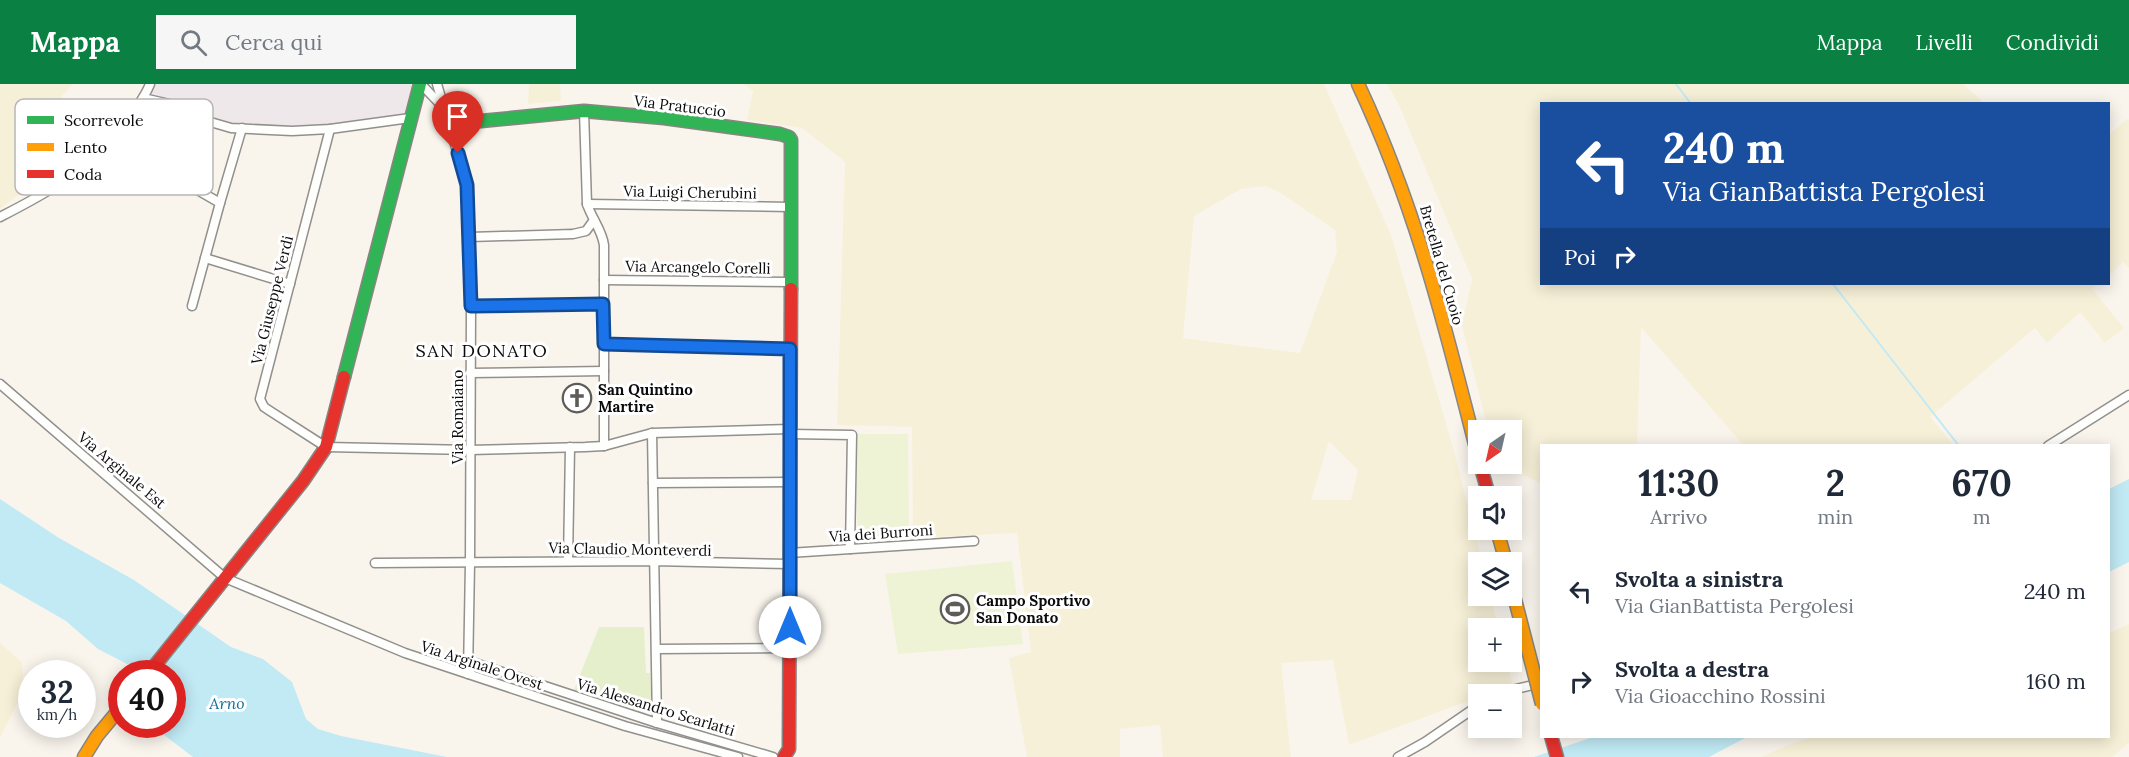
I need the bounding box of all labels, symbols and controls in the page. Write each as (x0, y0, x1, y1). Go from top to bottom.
search box (156, 15, 576, 69)
text: Mappa (30, 24, 120, 60)
icon: search (177, 26, 210, 59)
text: Cerca qui (225, 28, 322, 56)
text: Mappa (1817, 29, 1883, 56)
text: Livelli (1916, 29, 1973, 56)
text: Condividi (2006, 29, 2099, 56)
pin (432, 91, 483, 153)
street label: Via Pratuccio (632, 91, 727, 121)
legend (15, 99, 213, 195)
icon: arrive (441, 100, 474, 133)
text: Scorrevole (64, 110, 144, 130)
text: 240 m (1663, 121, 1785, 175)
icon: left (1564, 126, 1642, 204)
text: Lento (64, 137, 107, 157)
text: Coda (64, 164, 102, 184)
text: Via GianBattista Pergolesi (1663, 174, 1985, 208)
street label: Via Luigi Cherubini (622, 181, 757, 203)
street label: Bretella del Cuoio (1416, 203, 1468, 327)
street label: Via Giuseppe Verdi (247, 234, 297, 367)
icon: right (1608, 240, 1641, 273)
text: Poi (1564, 243, 1596, 271)
street label: Via Arcangelo Corelli (624, 256, 771, 278)
district label: SAN DONATO (416, 339, 548, 362)
street label: Via Romaiano (448, 370, 467, 465)
place label: San Quintino Martire (598, 380, 693, 416)
church icon: San Quintino Martire (561, 382, 593, 414)
north arrow (1468, 420, 1522, 474)
map controls (1468, 420, 1522, 738)
street label: Via Arginale Est (73, 427, 170, 513)
text: 11:30 (1638, 460, 1719, 506)
text: 2 (1826, 460, 1845, 506)
text: 670 (1951, 460, 2012, 506)
button: sound (1468, 486, 1522, 540)
text: Arrivo (1650, 504, 1707, 529)
text: min (1818, 504, 1853, 529)
text: m (1973, 504, 1991, 529)
street label: Via dei Burroni (828, 520, 933, 546)
street label: Via Claudio Monteverdi (547, 538, 712, 560)
button: layers (1468, 552, 1522, 606)
text: Svolta a sinistra (1615, 565, 1783, 593)
icon: left (1564, 575, 1597, 608)
text: 240 m (2024, 577, 2086, 605)
place label: Campo Sportivo San Donato (976, 591, 1091, 627)
sports icon: Campo Sportivo San Donato (939, 593, 971, 625)
text: Via GianBattista Pergolesi (1615, 593, 1854, 618)
position arrow (758, 595, 822, 659)
button: + (1468, 618, 1522, 672)
street label: Via Arginale Ovest (418, 636, 546, 694)
text: Svolta a destra (1615, 655, 1769, 683)
speed limit sign: 40 (108, 660, 186, 738)
icon: right (1564, 665, 1597, 698)
text: 160 m (2026, 667, 2086, 695)
text: 32 (41, 673, 73, 711)
street label: Via Alessandro Scarlatti (574, 674, 737, 740)
text: Via Gioacchino Rossini (1615, 683, 1826, 708)
button: − (1468, 684, 1522, 738)
water label: Arno (208, 693, 245, 713)
text: km/h (37, 705, 77, 724)

